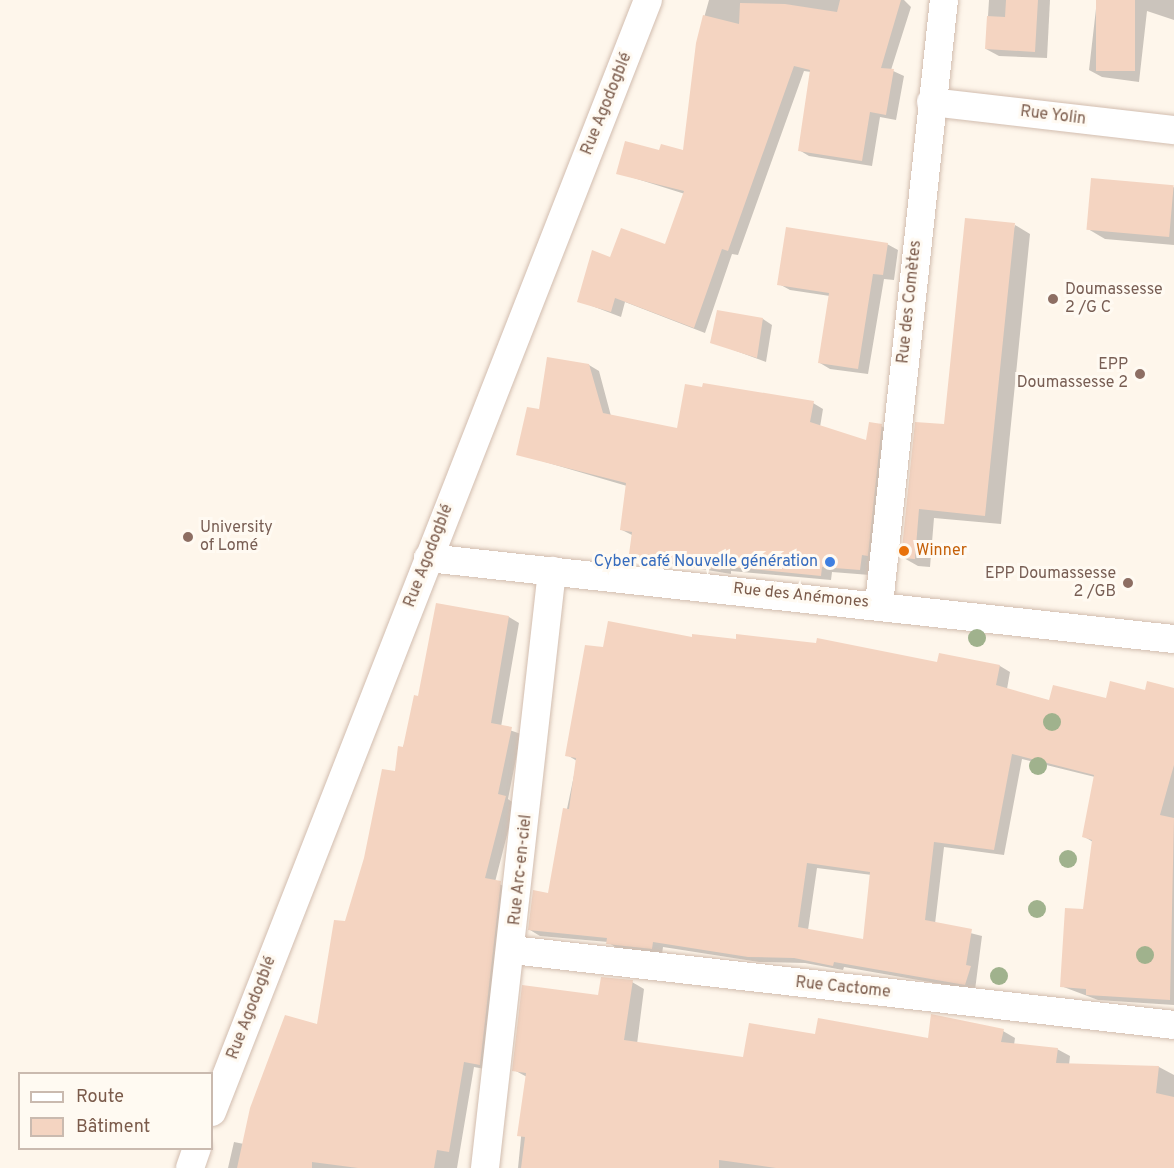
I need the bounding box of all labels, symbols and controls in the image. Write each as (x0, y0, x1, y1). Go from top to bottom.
street label: Rue Agodogblé (578, 50, 636, 158)
street label: Rue Yolin (1019, 102, 1087, 130)
street label: Rue des Comètes (894, 239, 926, 365)
place label: Doumassesse 2 /G C (1065, 280, 1163, 318)
marker: Doumassesse 2 /G C (1046, 292, 1060, 306)
place label: EPP Doumassesse 2 (1017, 355, 1128, 393)
marker: EPP Doumassesse 2 (1133, 367, 1147, 381)
street label: Rue Agodogblé (400, 501, 458, 611)
place label: University of Lomé (200, 518, 273, 556)
marker: University of Lomé (181, 530, 195, 544)
place label: Winner (916, 541, 967, 561)
marker: Winner (897, 544, 911, 558)
place label: Cyber café Nouvelle génération (594, 552, 818, 572)
marker: Cyber café Nouvelle génération (823, 555, 837, 569)
place label: EPP Doumassesse 2 /GB (985, 564, 1116, 602)
marker: EPP Doumassesse 2 /GB (1121, 576, 1135, 590)
street label: Rue des Anémones (732, 579, 870, 613)
street label: Rue Arc-en-ciel (506, 813, 536, 927)
street label: Rue Agodogblé (223, 953, 281, 1063)
street label: Rue Cactome (794, 973, 892, 1003)
legend (18, 1072, 213, 1150)
text: Route (76, 1086, 124, 1109)
text: Bâtiment (76, 1116, 150, 1139)

